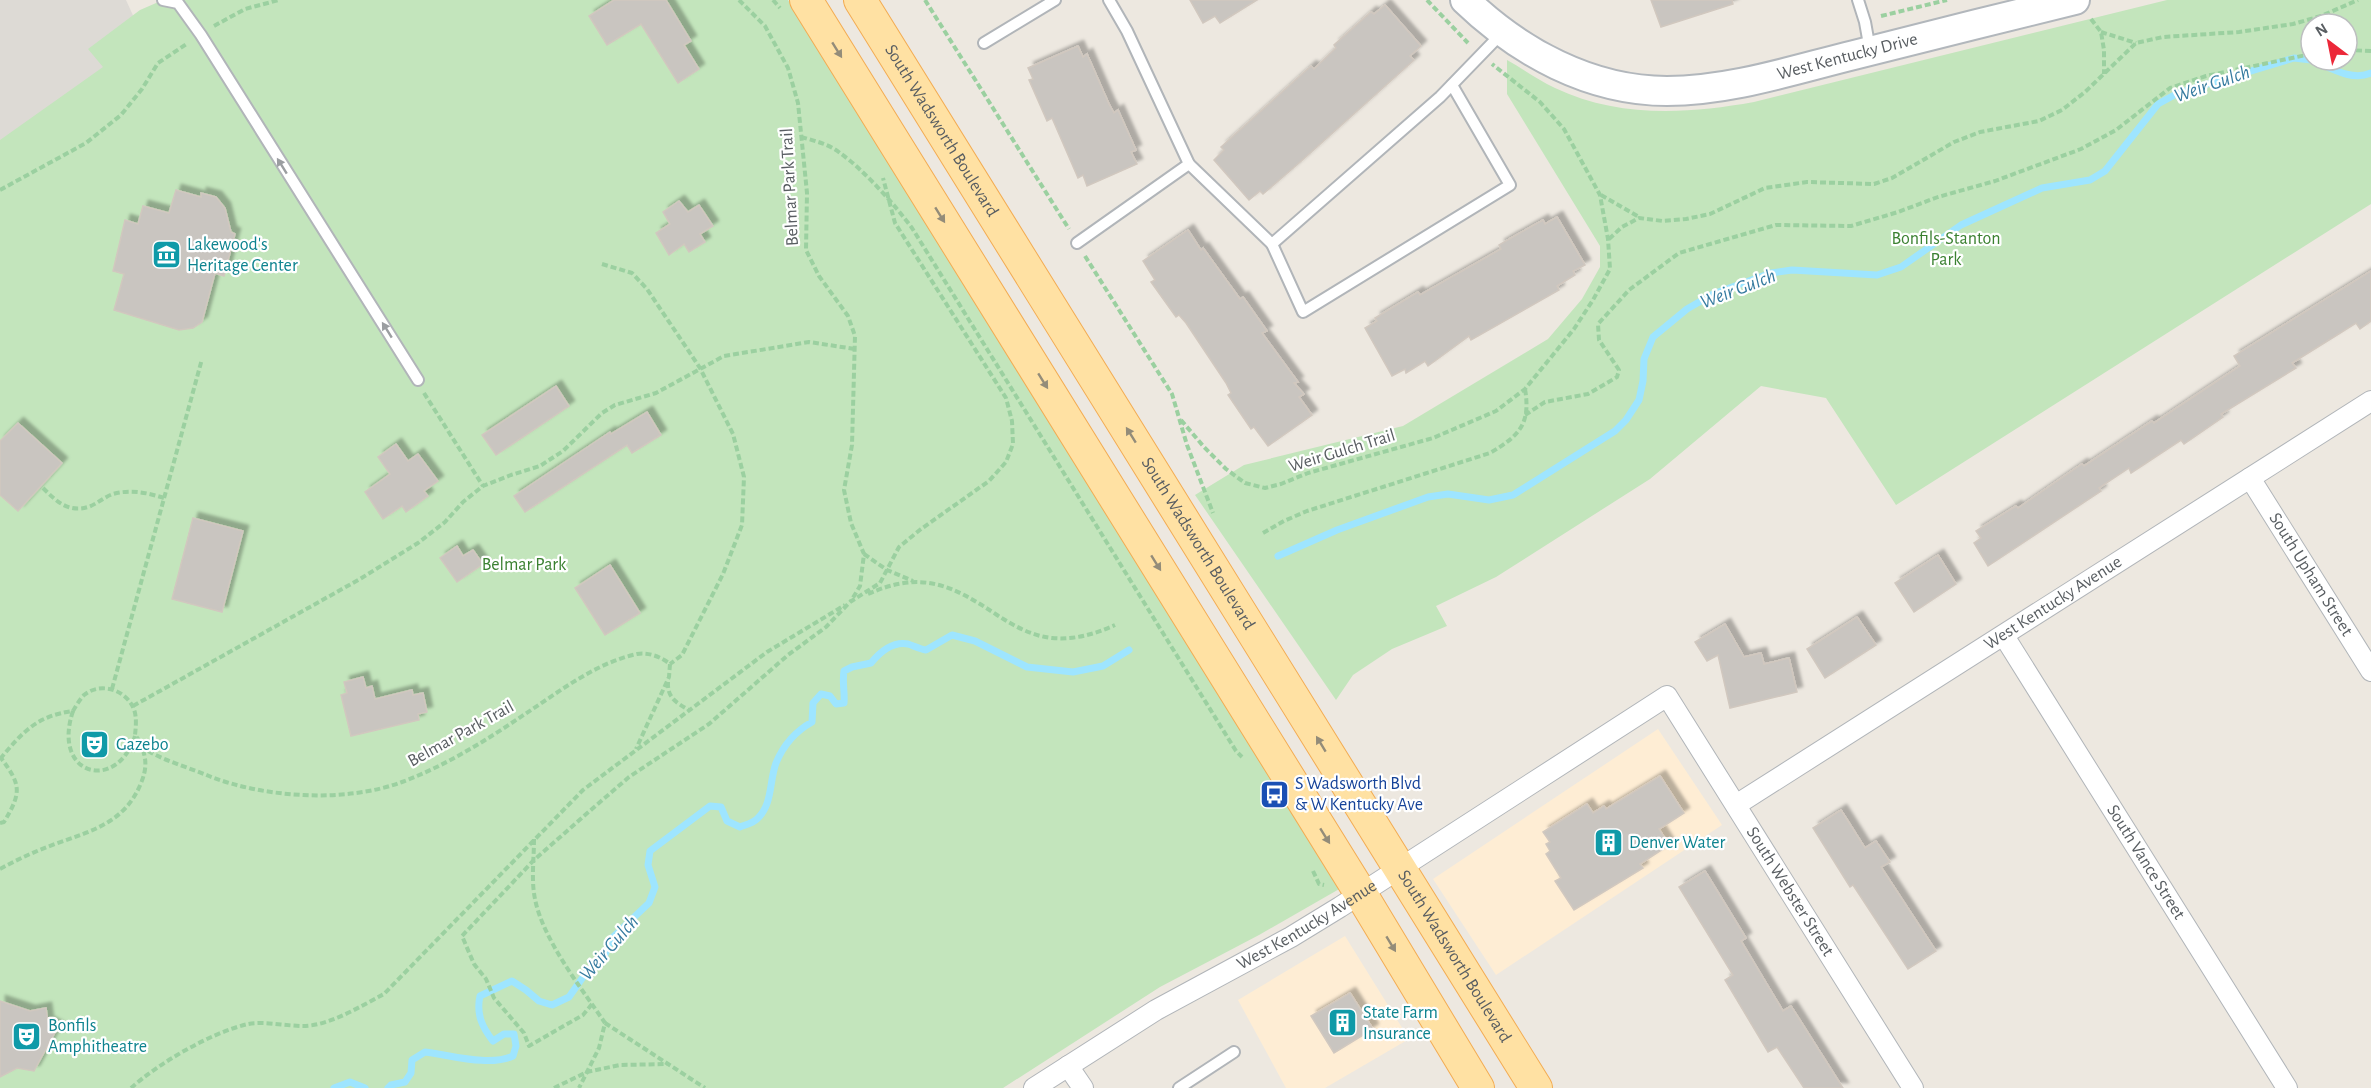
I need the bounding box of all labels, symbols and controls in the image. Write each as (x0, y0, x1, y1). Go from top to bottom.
north arrow (2299, 12, 2359, 72)
text: N (2313, 20, 2331, 40)
street label: West Kentucky Drive (1775, 30, 1920, 84)
one-way arrow (831, 42, 842, 58)
street label: South Wadsworth Boulevard (881, 42, 1001, 220)
water label: Weir Gulch (2171, 62, 2253, 106)
street label: Belmar Park Trail (778, 128, 802, 246)
one-way arrow (277, 157, 288, 174)
one-way arrow (934, 207, 945, 223)
park label: Bonfils-Stanton Park (1892, 230, 2000, 269)
place label: Lakewood's Heritage Center (187, 236, 298, 275)
museum icon: Lakewood's Heritage Center (150, 239, 182, 271)
water label: Weir Gulch (1698, 266, 1778, 312)
one-way arrow (381, 322, 392, 338)
one-way arrow (1037, 372, 1049, 388)
street label: Weir Gulch Trail (1287, 426, 1397, 476)
one-way arrow (1125, 427, 1136, 443)
street label: South Wadsworth Boulevard (1138, 454, 1258, 633)
street label: South Upham Street (2265, 510, 2356, 640)
street label: West Kentucky Avenue (1981, 553, 2125, 654)
one-way arrow (1151, 555, 1162, 571)
park label: Belmar Park (482, 556, 567, 574)
street label: Belmar Park Trail (405, 698, 517, 770)
theatre icon: Gazebo (79, 729, 111, 761)
place label: Gazebo (116, 736, 169, 754)
one-way arrow (1316, 736, 1327, 752)
place label: S Wadsworth Blvd & W Kentucky Ave (1295, 775, 1423, 814)
bus stop icon: S Wadsworth Blvd & W Kentucky Ave (1258, 778, 1290, 810)
street label: South Vance Street (2103, 802, 2188, 923)
street label: South Webster Street (1743, 824, 1837, 960)
building icon: Denver Water (1592, 827, 1624, 859)
one-way arrow (1320, 828, 1331, 844)
place label: Denver Water (1629, 834, 1726, 852)
street label: South Wadsworth Boulevard (1394, 867, 1514, 1046)
street label: West Kentucky Avenue (1234, 877, 1380, 973)
water label: Weir Gulch (576, 912, 642, 984)
one-way arrow (1386, 936, 1397, 952)
place label: State Farm Insurance (1363, 1004, 1438, 1043)
building icon: State Farm Insurance (1326, 1007, 1358, 1039)
place label: Bonfils Amphitheatre (48, 1017, 147, 1056)
theatre icon: Bonfils Amphitheatre (11, 1020, 43, 1052)

